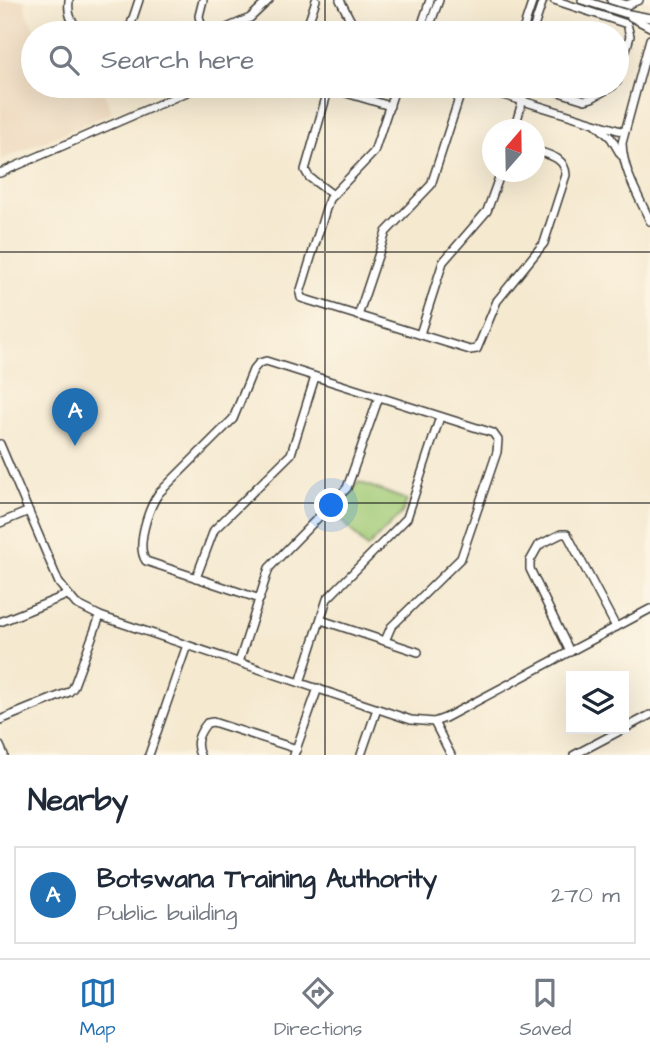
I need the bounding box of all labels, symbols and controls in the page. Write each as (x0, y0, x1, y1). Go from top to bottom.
search box (21, 21, 629, 98)
icon: search (45, 41, 83, 79)
text: Search here (101, 42, 254, 78)
north arrow (482, 119, 545, 182)
pin: A (52, 388, 98, 446)
your location (314, 488, 348, 522)
map controls (566, 671, 629, 734)
button: layers (566, 671, 629, 734)
text: Nearby (28, 780, 128, 822)
text: Botswana Training Authority (97, 861, 437, 897)
text: A (46, 879, 60, 911)
text: 270 m (551, 879, 620, 911)
text: Public building (97, 897, 237, 929)
tab: Map (79, 974, 117, 1043)
tab: Directions (274, 974, 362, 1043)
tab: Saved (520, 974, 571, 1043)

